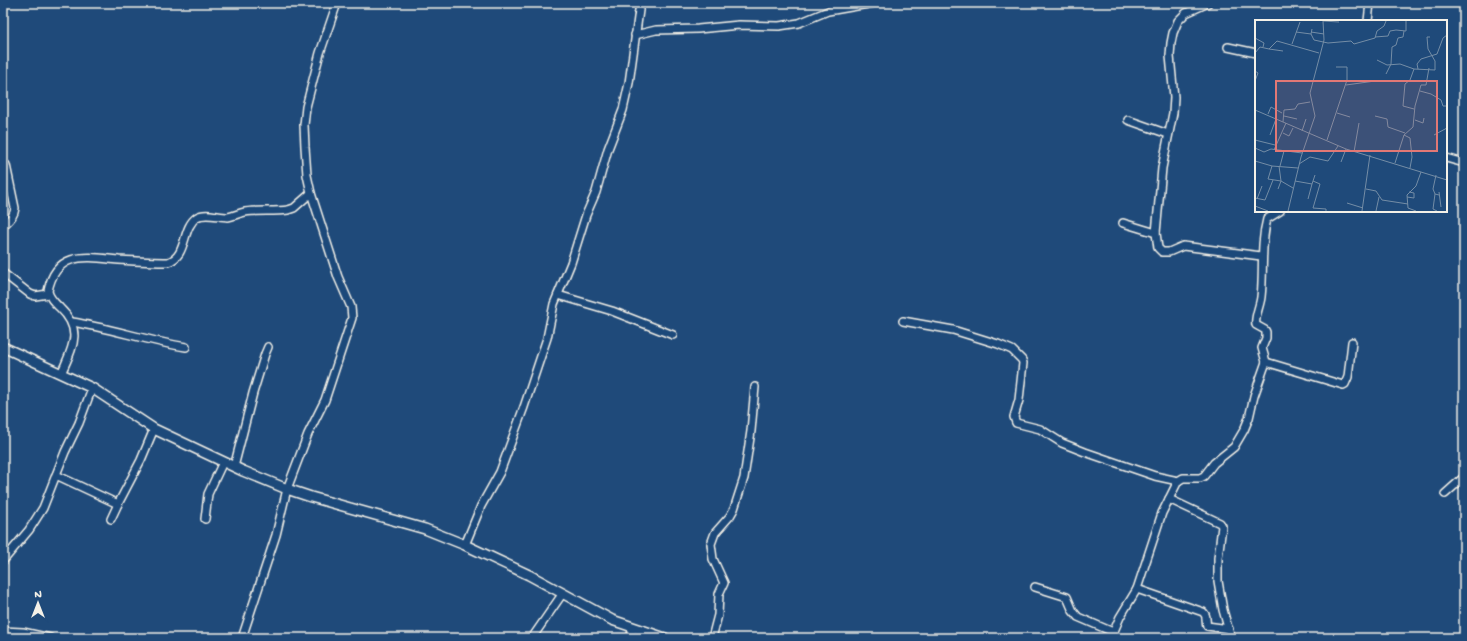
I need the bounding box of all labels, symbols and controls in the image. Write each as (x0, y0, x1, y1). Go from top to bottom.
inset map (1255, 20, 1447, 212)
north arrow (18, 583, 58, 623)
text: N (34, 589, 42, 601)

